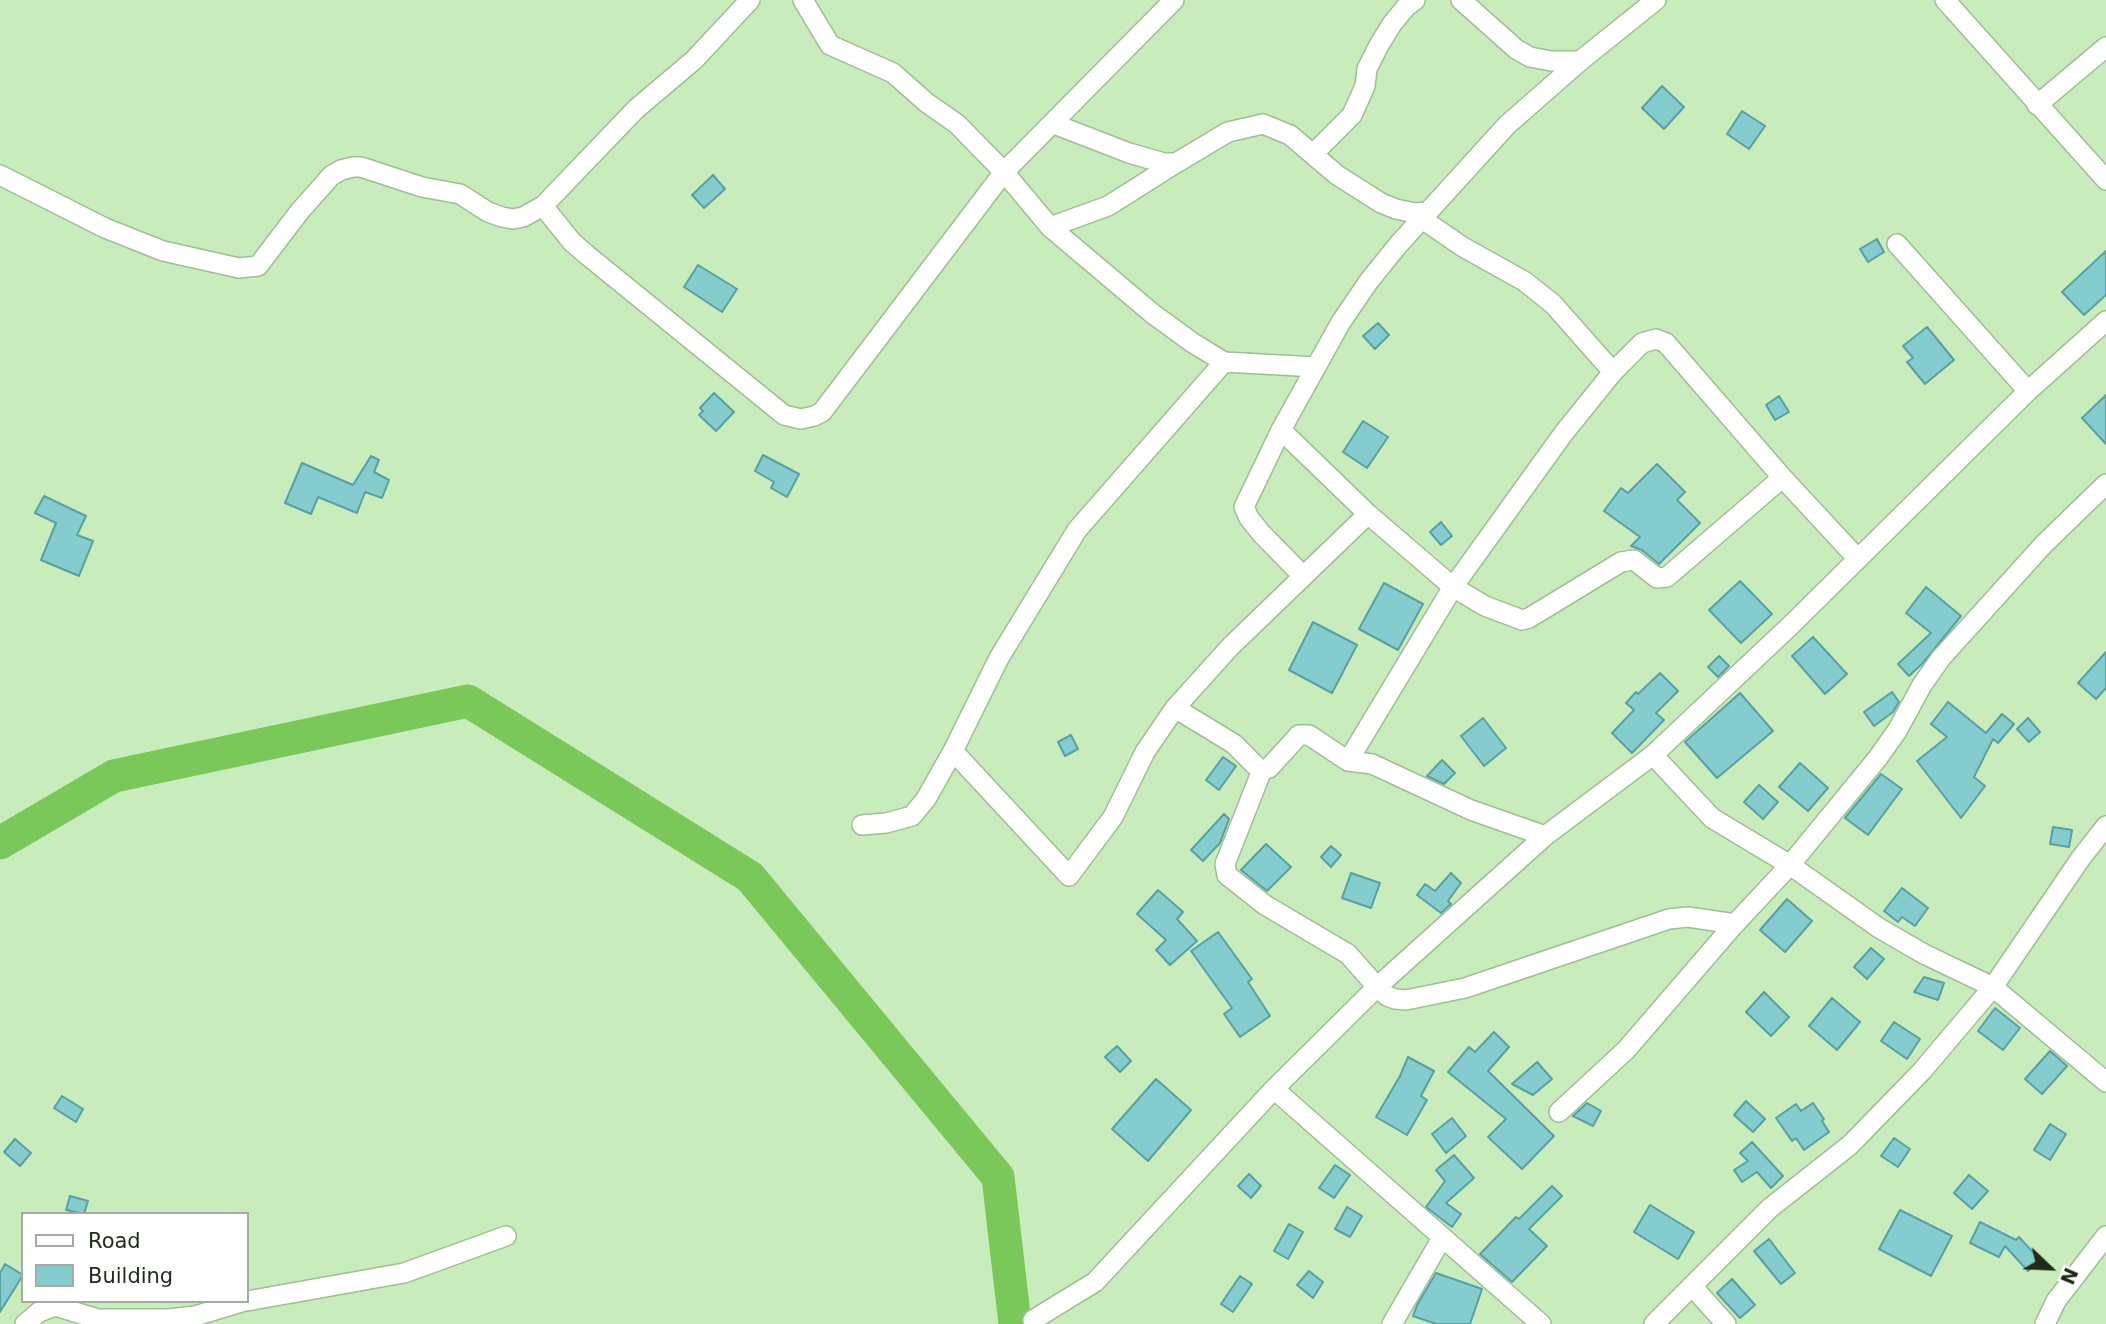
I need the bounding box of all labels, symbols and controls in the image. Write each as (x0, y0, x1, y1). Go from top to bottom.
legend (21, 1212, 248, 1303)
text: Road (88, 1229, 141, 1253)
north arrow (2015, 1233, 2085, 1303)
text: Building (88, 1264, 173, 1288)
text: N (2056, 1265, 2083, 1288)

